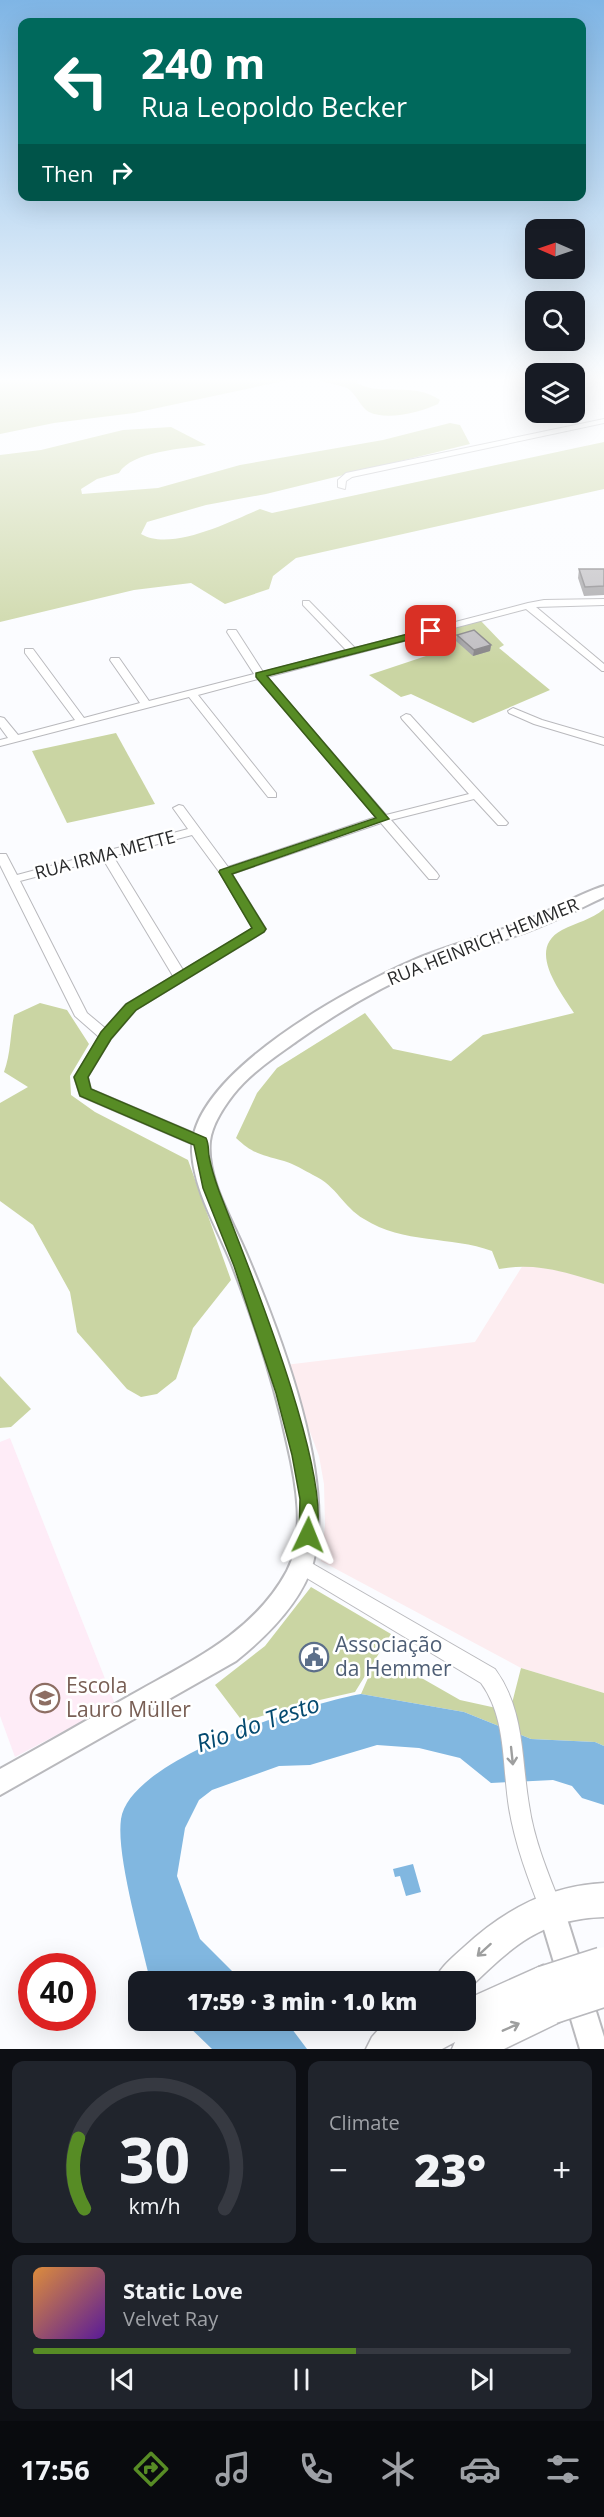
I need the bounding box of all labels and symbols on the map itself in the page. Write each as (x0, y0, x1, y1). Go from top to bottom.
north arrow (525, 219, 585, 279)
pin (405, 605, 456, 656)
street label: RUA IRMA METTE (32, 824, 178, 884)
street label: RUA HEINRICH HEMMER (383, 892, 582, 990)
position arrow (276, 1503, 340, 1567)
place label: Associação da Hemmer (335, 1630, 452, 1682)
public building icon: Associação da Hemmer (298, 1641, 330, 1673)
place label: Escola Lauro Müller (66, 1671, 191, 1723)
school or university icon: Escola Lauro Müller (29, 1682, 61, 1714)
water label: Rio do Testo (191, 1686, 324, 1759)
one-way arrow (507, 1745, 518, 1765)
one-way arrow (477, 1943, 492, 1957)
speed limit sign: 40 (18, 1953, 96, 2031)
one-way arrow (501, 2021, 519, 2032)

